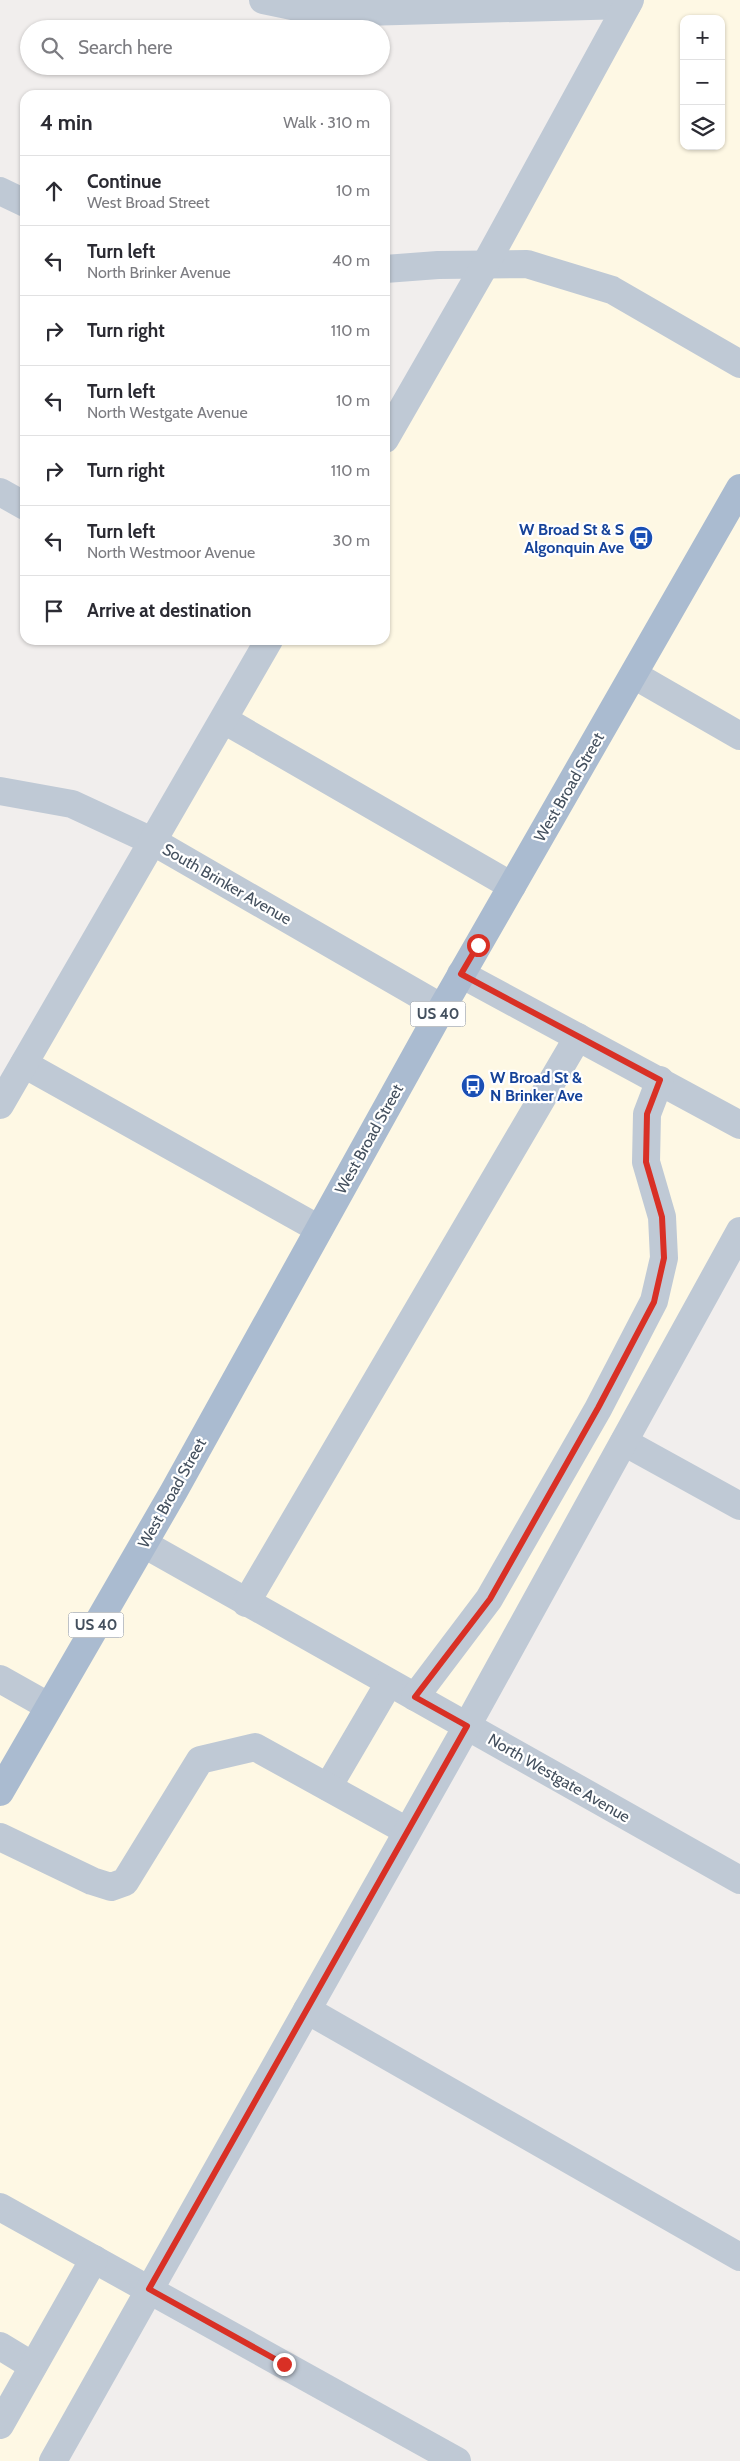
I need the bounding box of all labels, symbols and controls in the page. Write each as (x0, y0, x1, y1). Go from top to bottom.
map controls (680, 15, 725, 150)
button: + (680, 15, 725, 60)
search box (20, 20, 390, 75)
icon: search (38, 34, 66, 62)
text: Search here (78, 36, 172, 59)
button: − (680, 60, 725, 105)
button: layers (680, 105, 725, 150)
text: 4 min (40, 110, 93, 135)
text: Walk · 310 m (283, 113, 370, 132)
text: Continue (87, 170, 161, 193)
icon: ahead (40, 177, 68, 205)
text: 10 m (336, 181, 370, 200)
text: West Broad Street (87, 193, 210, 212)
text: Turn left (87, 240, 155, 263)
icon: left (40, 247, 68, 275)
text: 40 m (332, 251, 370, 270)
text: North Brinker Avenue (87, 263, 231, 282)
icon: right (40, 317, 68, 345)
text: Turn right (87, 319, 165, 342)
text: 110 m (331, 321, 370, 340)
text: Turn left (87, 380, 155, 403)
icon: left (40, 387, 68, 415)
text: 10 m (336, 391, 370, 410)
text: North Westgate Avenue (87, 403, 248, 422)
icon: right (40, 457, 68, 485)
text: Turn right (87, 459, 165, 482)
text: 110 m (331, 461, 370, 480)
text: Turn left (87, 520, 155, 543)
place label: W Broad St & S Algonquin Ave (519, 520, 624, 557)
bus stop icon: W Broad St & S Algonquin Ave (628, 525, 654, 551)
icon: left (40, 527, 68, 555)
text: 30 m (333, 531, 370, 550)
text: North Westmoor Avenue (87, 543, 255, 562)
icon: arrive (40, 597, 68, 625)
text: Arrive at destination (87, 599, 251, 622)
street label: West Broad Street (530, 729, 608, 845)
street label: South Brinker Avenue (159, 839, 295, 929)
route start (467, 934, 490, 957)
road number: US 40 (410, 1002, 466, 1026)
place label: W Broad St & N Brinker Ave (490, 1068, 583, 1105)
bus stop icon: W Broad St & N Brinker Ave (460, 1073, 486, 1099)
street label: West Broad Street (331, 1080, 407, 1197)
street label: West Broad Street (134, 1434, 210, 1551)
road number: US 40 (68, 1612, 124, 1638)
street label: North Westgate Avenue (485, 1730, 633, 1826)
route end (273, 2353, 296, 2376)

